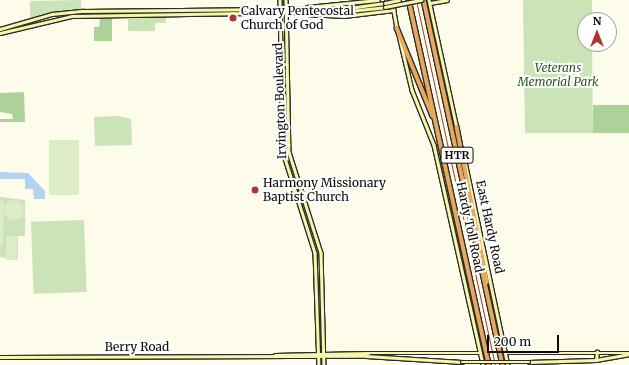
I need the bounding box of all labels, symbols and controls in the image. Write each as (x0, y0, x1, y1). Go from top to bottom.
place label: Calvary Pentecostal Church of God (241, 4, 354, 32)
north arrow (577, 12, 617, 52)
marker: Calvary Pentecostal Church of God (228, 13, 238, 23)
text: N (593, 14, 601, 28)
street label: Irvington Boulevard (271, 43, 289, 159)
park label: Veterans Memorial Park (517, 61, 599, 89)
road number: HTR (440, 146, 474, 164)
place label: Harmony Missionary Baptist Church (263, 176, 386, 204)
street label: East Hardy Road (473, 179, 507, 275)
street label: Hardy Toll Road (453, 180, 487, 274)
marker: Harmony Missionary Baptist Church (250, 185, 260, 195)
scale bar (489, 327, 561, 353)
text: 200 m (494, 334, 531, 349)
street label: Berry Road (105, 340, 169, 354)

